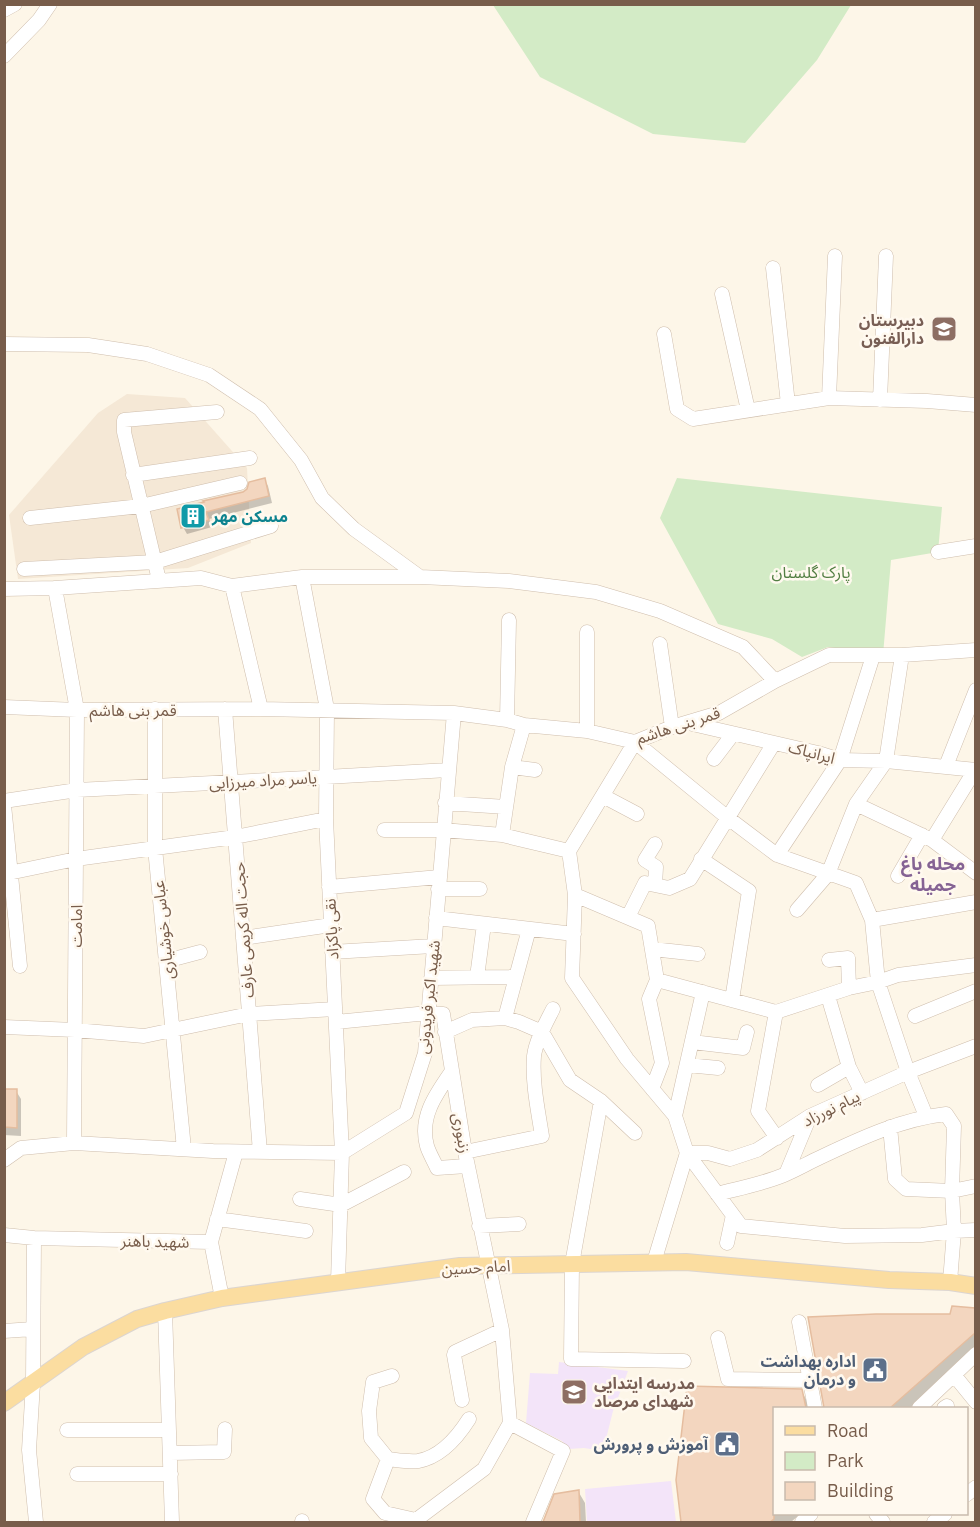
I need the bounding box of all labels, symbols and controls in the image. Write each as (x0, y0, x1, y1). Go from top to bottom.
place label: دبیرستان دارالفنون (859, 310, 924, 348)
school or university icon: دبیرستان دارالفنون (929, 314, 959, 344)
building icon: مسکن مهر (178, 501, 208, 531)
place label: مسکن مهر (211, 506, 288, 526)
park label: پارک گلستان (771, 562, 851, 583)
street label: قمر بنی هاشم (89, 700, 177, 723)
street label: قمر بنی هاشم (633, 702, 723, 751)
street label: ایرانپاک (786, 736, 837, 769)
street label: یاسر مراد میرزایی (208, 767, 318, 793)
district label: محله باغ‌ جمیله (901, 852, 965, 896)
street label: حجت اله کریمی عارف (228, 861, 258, 999)
street label: عباس خوشیاری (148, 879, 178, 981)
street label: نقی پاکزاد (319, 898, 344, 960)
street label: امامت (66, 905, 86, 947)
street label: شهید اکبر فریدونی (412, 939, 444, 1055)
street label: پیام نورزاد (799, 1086, 864, 1133)
street label: زنبوری (449, 1111, 475, 1155)
street label: شهید باهنر (119, 1230, 190, 1252)
street label: امام حسین (441, 1255, 511, 1282)
place label: اداره بهداشت و درمان (761, 1351, 856, 1389)
public building icon: اداره بهداشت و درمان (860, 1355, 890, 1385)
place label: مدرسه ایتدایی شهدای مرصاد (594, 1373, 695, 1411)
school or university icon: مدرسه ایتدایی شهدای مرصاد (559, 1377, 589, 1407)
legend (773, 1407, 968, 1515)
text: Road (827, 1419, 868, 1442)
public building icon: آموزش و پرورش (712, 1429, 742, 1459)
place label: آموزش و پرورش (594, 1434, 709, 1455)
text: Park (827, 1449, 864, 1472)
text: Building (827, 1479, 894, 1502)

